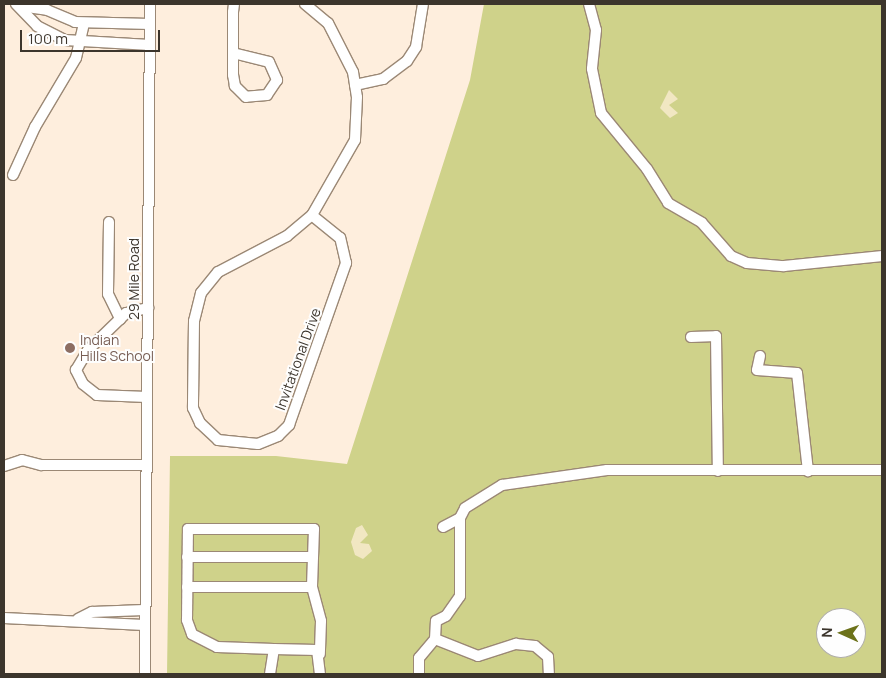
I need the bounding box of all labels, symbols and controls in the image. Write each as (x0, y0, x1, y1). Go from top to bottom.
scale bar (22, 20, 162, 52)
text: 100 m (28, 28, 68, 49)
street label: 29 Mile Road (126, 238, 142, 320)
street label: Invitational Drive (272, 306, 324, 412)
place label: Indian Hills School (80, 332, 154, 364)
marker: Indian Hills School (64, 342, 76, 354)
north arrow (816, 608, 866, 658)
text: N (817, 627, 836, 638)

